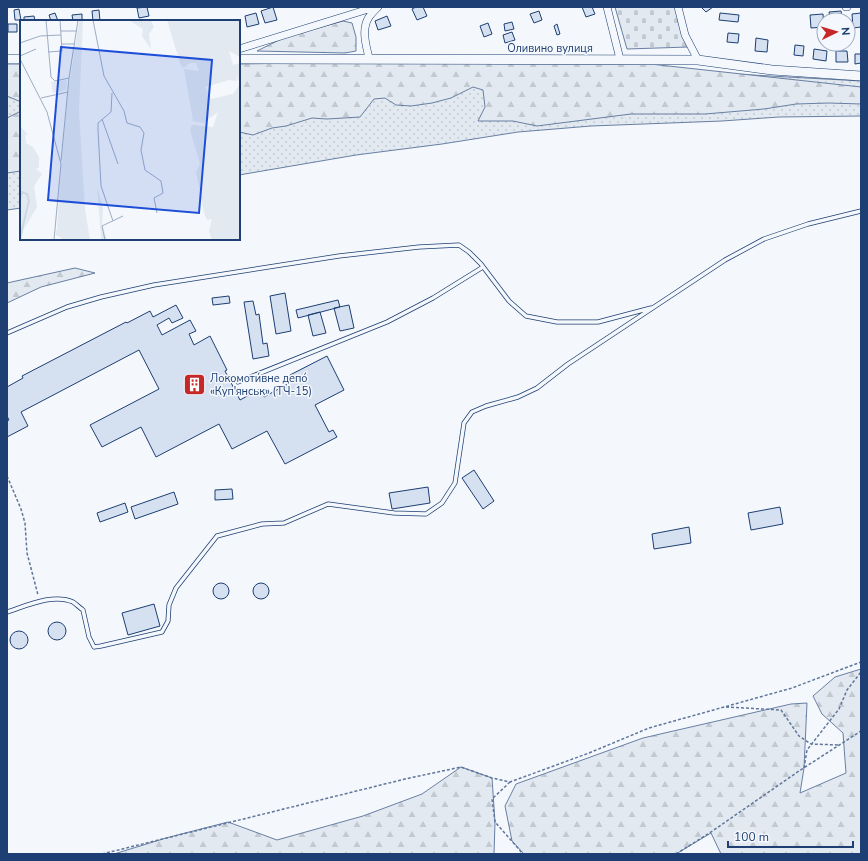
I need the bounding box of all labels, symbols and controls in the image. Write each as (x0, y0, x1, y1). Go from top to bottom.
north arrow (816, 12, 856, 52)
inset map (20, 20, 240, 240)
text: N (838, 26, 853, 36)
street label: Оливино вулиця (507, 41, 593, 56)
building icon: Локомоти́вне депо́ «Куп'янськ» (ТЧ-15) (182, 371, 208, 397)
place label: Локомоти́вне депо́ «Куп'янськ» (ТЧ-15) (210, 371, 312, 399)
scale bar (728, 823, 853, 849)
text: 100 m (734, 829, 769, 845)

